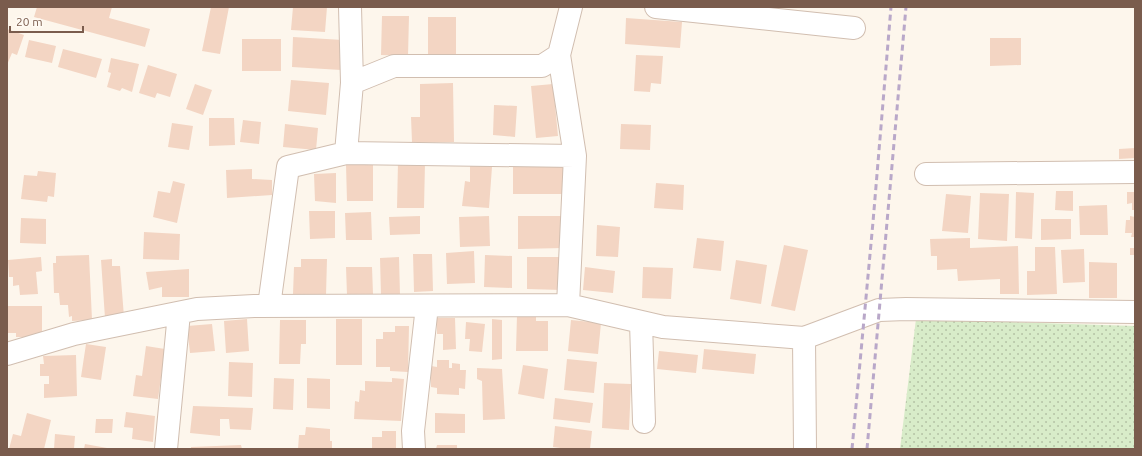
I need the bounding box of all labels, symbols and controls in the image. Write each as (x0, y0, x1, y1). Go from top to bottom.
scale bar (10, 8, 83, 34)
text: 20 m (16, 15, 43, 28)

